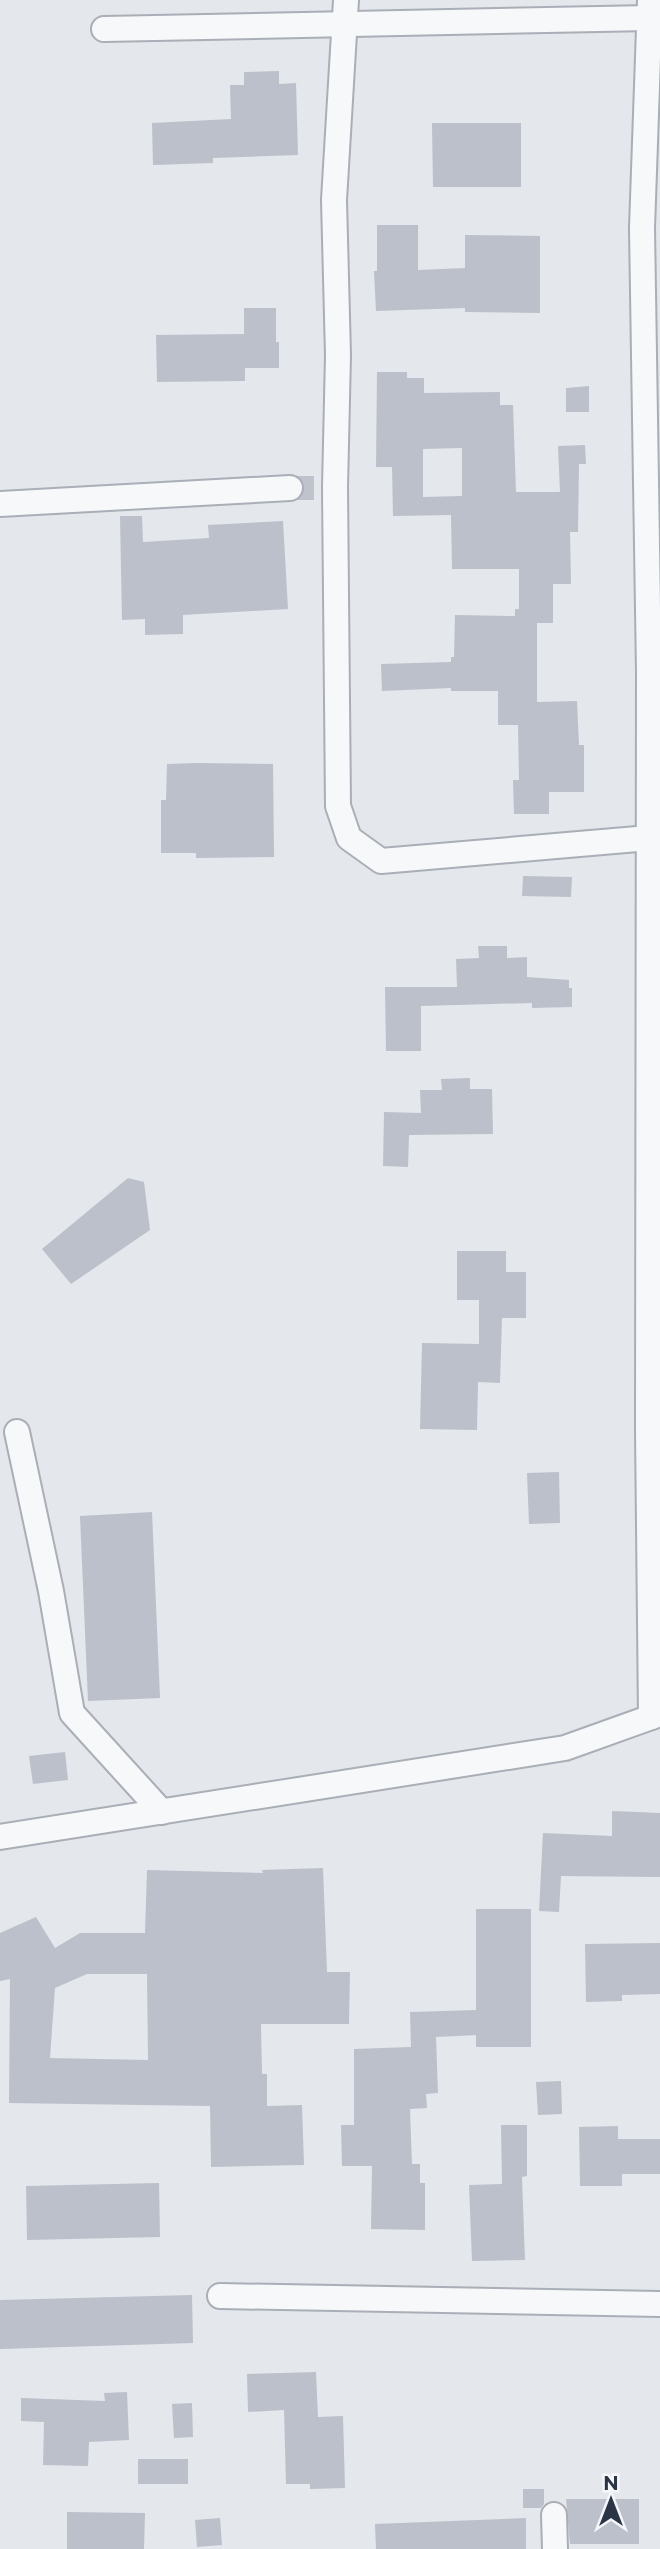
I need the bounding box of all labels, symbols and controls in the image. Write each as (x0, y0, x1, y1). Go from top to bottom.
north arrow (576, 2465, 646, 2535)
text: N (603, 2472, 619, 2495)

